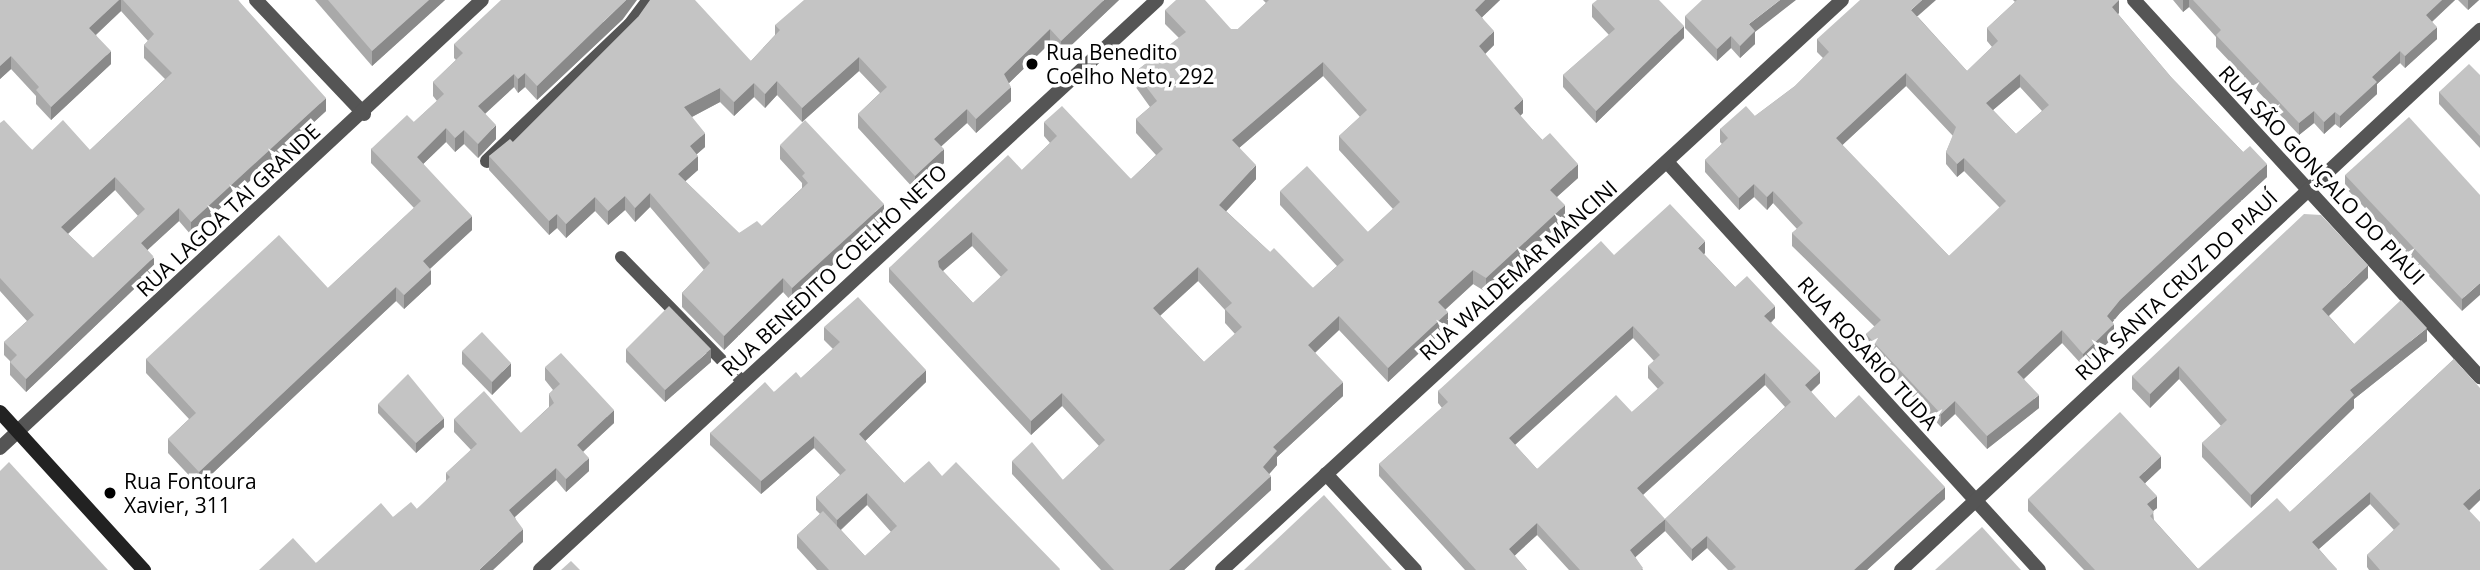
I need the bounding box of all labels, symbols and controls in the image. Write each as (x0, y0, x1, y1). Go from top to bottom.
place label: Rua Benedito Coelho Neto, 292 (1046, 39, 1215, 89)
marker: Rua Benedito Coelho Neto, 292 (1024, 56, 1040, 72)
street label: RUA SÃO GONÇALO DO PIAUI (2214, 60, 2430, 290)
street label: RUA LAGOA TAI GRANDE (131, 118, 325, 302)
street label: RUA BENEDITO COELHO NETO (716, 159, 952, 381)
street label: RUA WALDEMAR MANCINI (1414, 175, 1622, 365)
street label: RUA SANTA CRUZ DO PIAUÍ (2070, 185, 2282, 385)
street label: RUA ROSARIO TUDA (1793, 271, 1943, 435)
place label: Rua Fontoura Xavier, 311 (124, 468, 257, 518)
marker: Rua Fontoura Xavier, 311 (102, 485, 118, 501)

